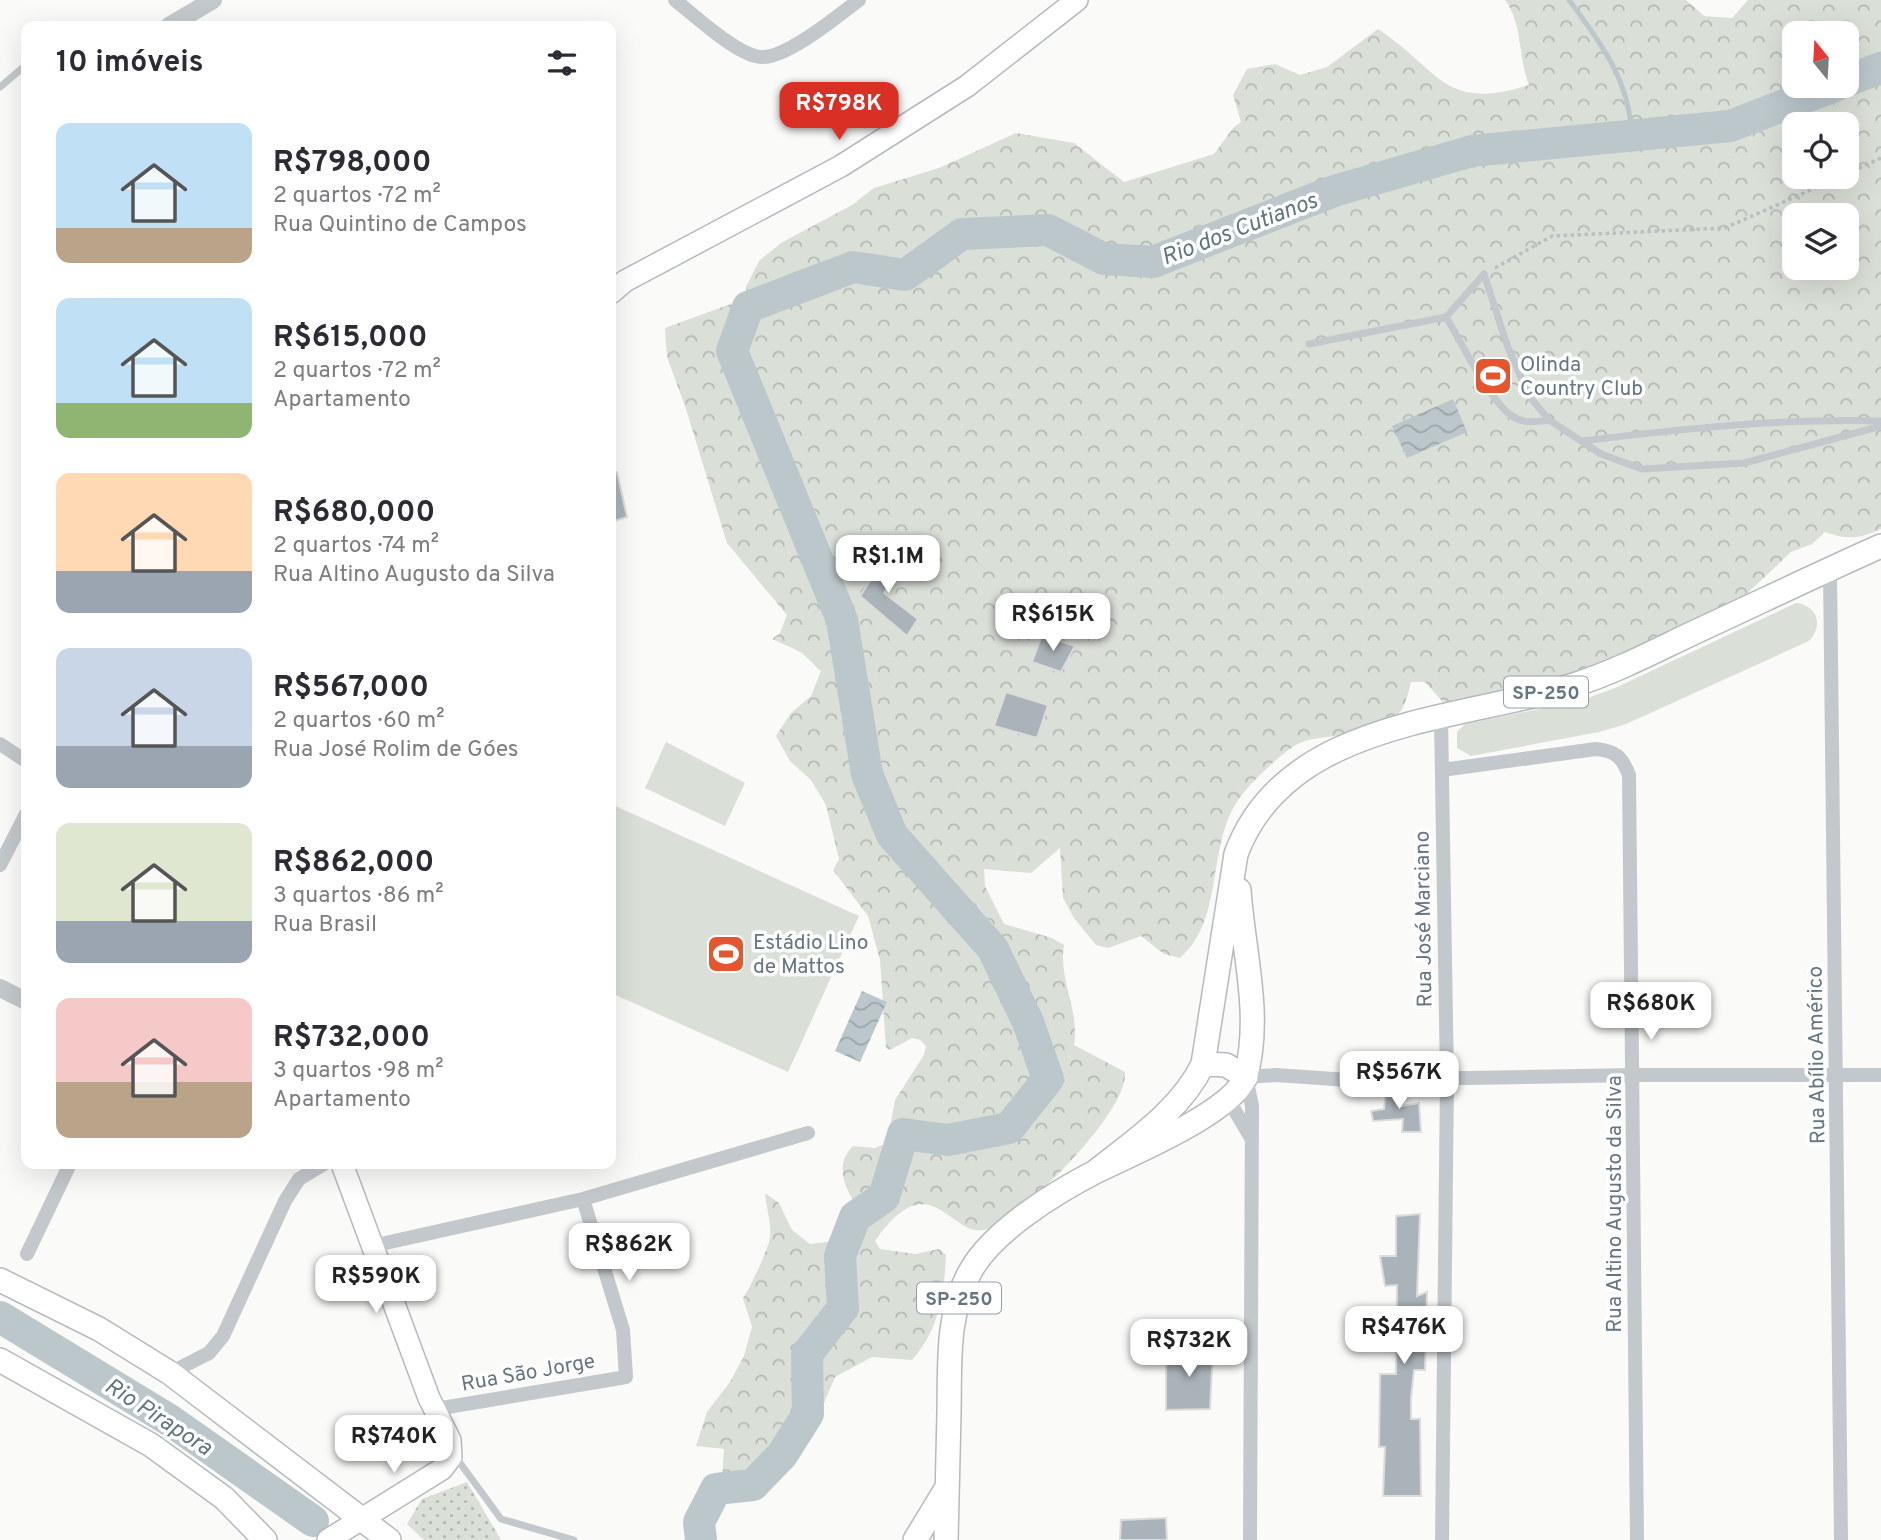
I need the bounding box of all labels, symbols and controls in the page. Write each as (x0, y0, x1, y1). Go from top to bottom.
north arrow (1782, 21, 1858, 98)
map controls (1782, 21, 1859, 280)
icon: filters (543, 44, 581, 82)
text: 10 imóveis (56, 45, 203, 82)
pin: R$798K (782, 82, 896, 142)
text: R$798K (796, 90, 882, 119)
button: locate (1782, 112, 1859, 189)
text: R$798,000 (273, 145, 431, 182)
icon: home (112, 151, 196, 235)
text: 2 quartos · 72 m² (273, 182, 441, 211)
water label: Rio dos Cutianos (1158, 187, 1323, 273)
button: layers (1782, 203, 1859, 280)
text: Rua Quintino de Campos (273, 211, 527, 240)
text: R$615,000 (273, 320, 427, 357)
icon: home (112, 326, 196, 410)
place label: Olinda Country Club (1520, 352, 1643, 403)
sports icon: Olinda Country Club (1472, 355, 1514, 397)
text: 2 quartos · 72 m² (273, 357, 441, 386)
text: Apartamento (273, 386, 411, 415)
text: R$680,000 (273, 495, 435, 532)
icon: home (112, 501, 196, 585)
text: 2 quartos · 74 m² (273, 532, 439, 561)
pin: R$1.1M (831, 536, 945, 595)
text: R$1.1M (852, 543, 924, 572)
text: Rua Altino Augusto da Silva (273, 561, 555, 590)
pin: R$615K (996, 594, 1110, 653)
text: R$615K (1011, 601, 1095, 630)
text: R$567,000 (273, 670, 429, 707)
icon: home (112, 676, 196, 760)
road number: SP-250 (1504, 677, 1588, 708)
text: 2 quartos · 60 m² (273, 707, 445, 736)
text: Rua José Rolim de Góes (273, 736, 519, 765)
street label: Rua José Marciano (1409, 830, 1440, 1008)
text: R$862,000 (273, 845, 434, 882)
icon: home (112, 851, 196, 935)
text: 3 quartos · 86 m² (273, 882, 444, 911)
text: Rua Brasil (273, 911, 377, 940)
place label: Estádio Lino de Mattos (753, 930, 869, 981)
sports icon: Estádio Lino de Mattos (705, 933, 747, 975)
street label: Rua Abílio Américo (1802, 966, 1833, 1144)
pin: R$680K (1594, 982, 1708, 1042)
text: R$680K (1606, 990, 1696, 1019)
text: R$732,000 (273, 1020, 430, 1057)
icon: home (112, 1026, 196, 1110)
pin: R$567K (1342, 1052, 1456, 1111)
text: 3 quartos · 98 m² (273, 1057, 444, 1086)
text: R$567K (1356, 1059, 1442, 1088)
street label: Rua Altino Augusto da Silva (1602, 1075, 1629, 1333)
text: Apartamento (273, 1086, 411, 1115)
pin: R$862K (572, 1224, 686, 1283)
text: R$862K (585, 1231, 673, 1260)
pin: R$590K (319, 1256, 433, 1315)
text: R$590K (331, 1263, 421, 1292)
road number: SP-250 (917, 1282, 1001, 1314)
pin: R$476K (1347, 1306, 1461, 1366)
text: R$476K (1361, 1314, 1447, 1343)
pin: R$732K (1132, 1320, 1246, 1379)
text: R$732K (1146, 1327, 1232, 1356)
street label: Rua São Jorge (459, 1348, 597, 1399)
water label: Rio Pirapora (98, 1373, 217, 1464)
pin: R$740K (337, 1416, 451, 1475)
text: R$740K (351, 1423, 437, 1452)

